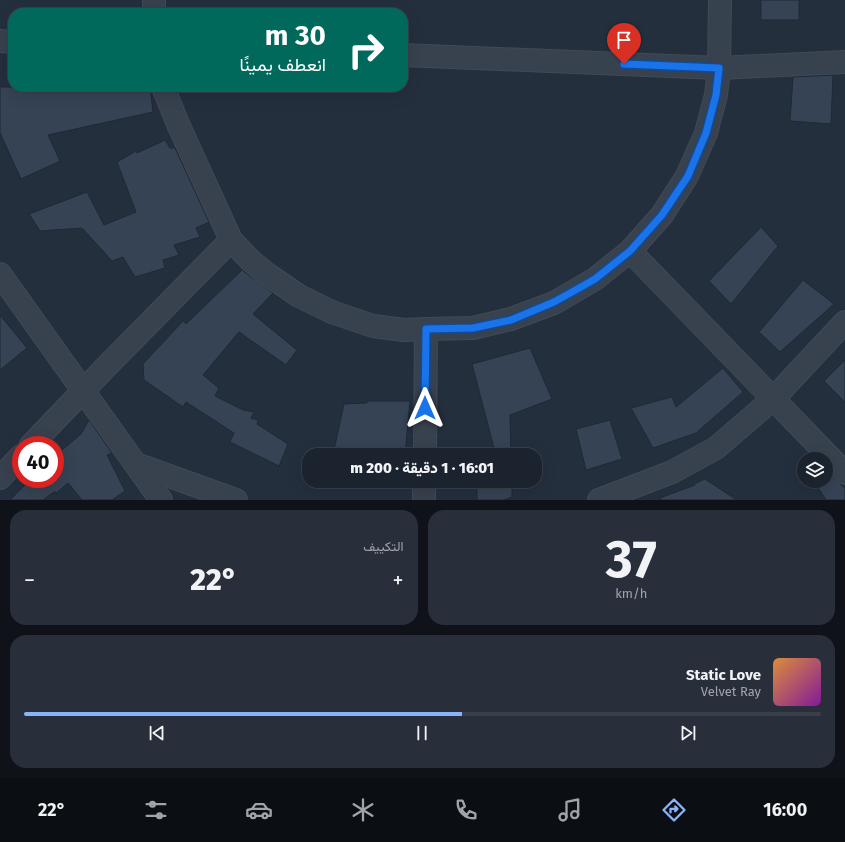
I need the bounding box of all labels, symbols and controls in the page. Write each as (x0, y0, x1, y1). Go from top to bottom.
text: 30 m (265, 19, 326, 52)
pin (607, 23, 641, 64)
icon: right (340, 24, 392, 76)
icon: arrive (613, 29, 635, 51)
text: انعطف يمينًا (240, 54, 326, 76)
position arrow (404, 387, 446, 429)
speed limit sign: 40 (12, 436, 64, 488)
map controls (797, 452, 833, 488)
button: layers (797, 452, 833, 488)
text: 16:01 · 1 دقيقة · 200 m (350, 459, 494, 477)
text: 37 (606, 528, 657, 591)
text: التكييف (363, 539, 404, 554)
text: 22° (190, 562, 237, 598)
text: − (24, 567, 35, 594)
text: + (393, 567, 403, 594)
text: km/h (615, 586, 647, 601)
text: Static Love (686, 666, 761, 684)
text: Velvet Ray (701, 684, 761, 699)
icon: previous (146, 722, 168, 744)
icon: pause (411, 722, 433, 744)
icon: next (677, 722, 699, 744)
icon: filters (142, 796, 170, 824)
icon: car (245, 796, 273, 824)
icon: climate (349, 796, 377, 824)
icon: phone (452, 796, 480, 824)
icon: music (556, 796, 584, 824)
icon: directions (660, 796, 688, 824)
text: 22° (38, 799, 66, 821)
text: 16:00 (763, 799, 807, 821)

